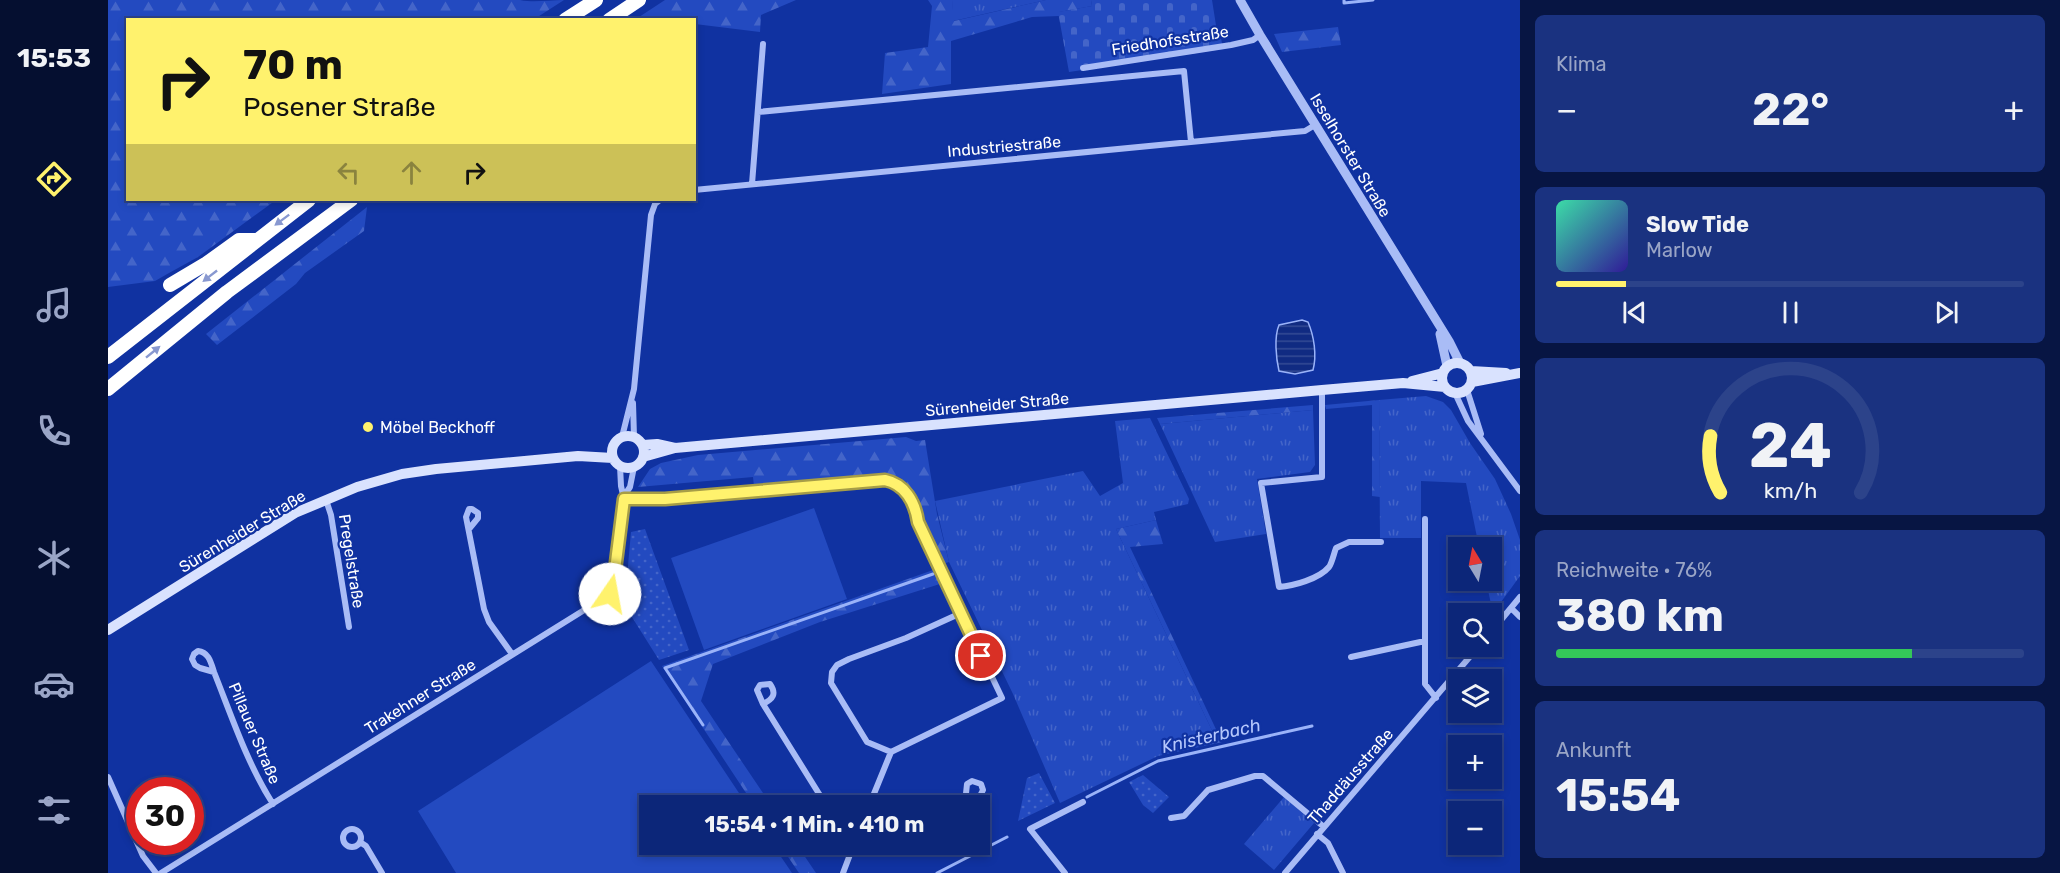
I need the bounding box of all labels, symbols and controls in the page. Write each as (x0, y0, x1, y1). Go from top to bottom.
street label: Friedhofsstraße (1110, 22, 1230, 59)
text: 70 m (243, 40, 343, 90)
text: 15:53 (17, 42, 91, 74)
icon: right (144, 42, 222, 120)
text: Klima (1556, 52, 1607, 76)
text: 22° (1752, 83, 1829, 136)
street label: Isselhorster Straße (1306, 90, 1395, 221)
text: − (1556, 90, 1577, 129)
text: + (2003, 90, 2024, 129)
text: Posener Straße (243, 91, 436, 123)
street label: Industriestraße (946, 132, 1062, 161)
icon: left (332, 156, 365, 189)
icon: ahead (395, 156, 428, 189)
icon: right (458, 156, 491, 189)
icon: directions (33, 158, 75, 200)
text: Slow Tide (1646, 211, 1749, 238)
one-way arrow (275, 213, 290, 225)
text: Marlow (1646, 238, 1713, 262)
one-way arrow (202, 270, 218, 283)
icon: music (33, 284, 75, 326)
icon: previous (1618, 296, 1651, 329)
icon: pause (1774, 296, 1807, 329)
icon: next (1930, 296, 1963, 329)
one-way arrow (145, 345, 161, 358)
street label: Sürenheider Straße (924, 389, 1070, 420)
icon: phone (33, 410, 75, 452)
text: 24 (1749, 410, 1831, 484)
place label: Möbel Beckhoff (380, 418, 495, 437)
marker: Möbel Beckhoff (361, 420, 375, 434)
text: km/h (1763, 479, 1817, 504)
street label: Sürenheider Straße (176, 486, 309, 577)
street label: Pregelstraße (335, 513, 368, 610)
icon: climate (33, 537, 75, 579)
north arrow (1448, 537, 1502, 591)
map controls (1448, 537, 1502, 855)
text: Reichweite · 76% (1556, 558, 1712, 582)
position arrow (578, 562, 642, 626)
text: 380 km (1556, 589, 1724, 642)
button: search (1448, 603, 1502, 657)
pin (955, 630, 1006, 681)
icon: arrive (964, 639, 997, 672)
street label: Trakehner Straße (361, 655, 479, 738)
icon: car (33, 663, 75, 705)
button: layers (1448, 669, 1502, 723)
street label: Pillauer Straße (225, 680, 284, 787)
water label: Knisterbach (1159, 714, 1263, 758)
street label: Thaddäusstraße (1304, 725, 1397, 828)
button: + (1448, 735, 1502, 789)
text: Ankunft (1556, 738, 1631, 762)
text: 15:54 (1556, 769, 1680, 822)
speed limit sign: 30 (126, 777, 204, 855)
icon: filters (33, 789, 75, 831)
button: − (1448, 801, 1502, 855)
text: 15:54 · 1 Min. · 410 m (705, 811, 924, 838)

